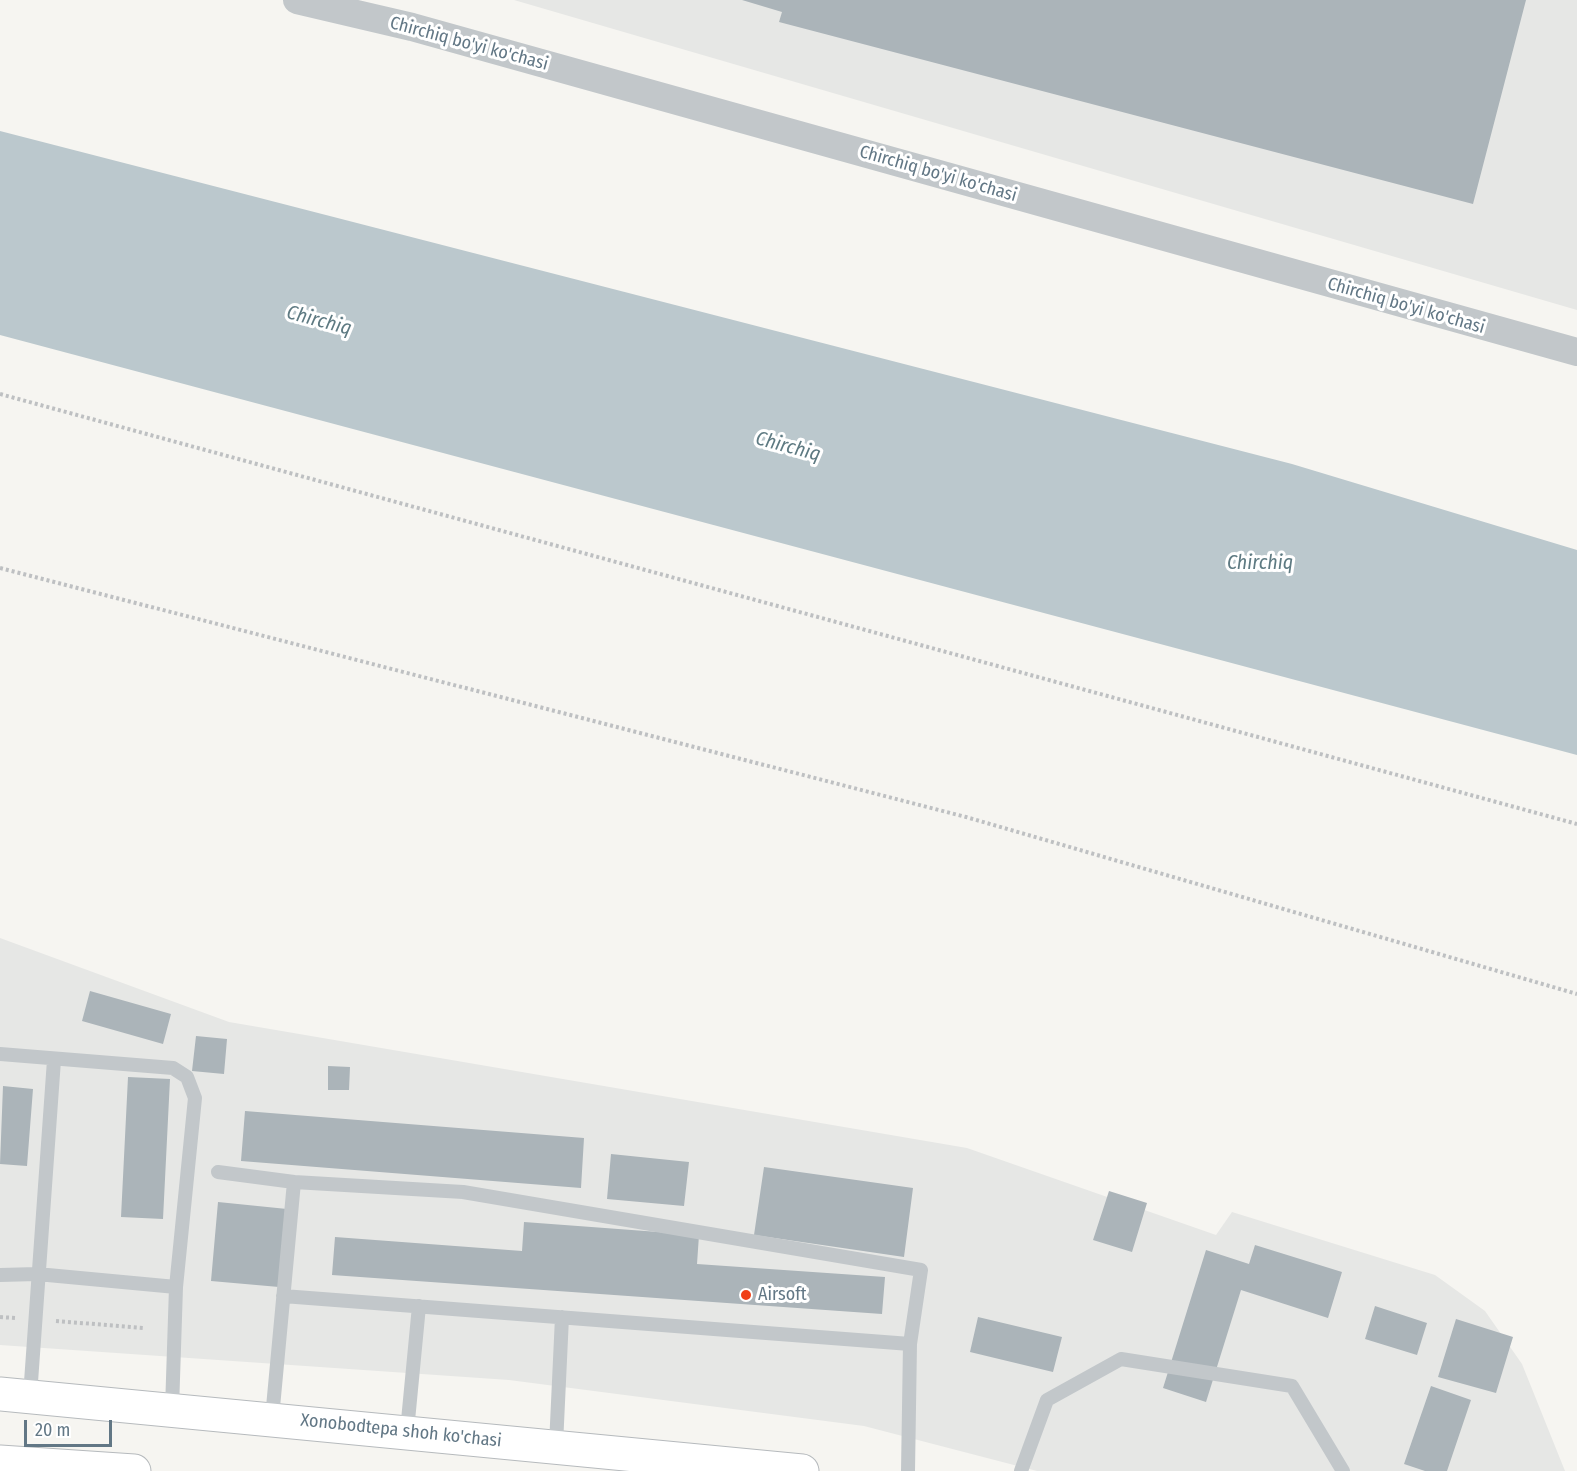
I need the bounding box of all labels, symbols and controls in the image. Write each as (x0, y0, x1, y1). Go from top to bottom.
street label: Chirchiq bo'yi ko'chasi (388, 13, 550, 75)
street label: Chirchiq bo'yi ko'chasi (857, 141, 1019, 207)
street label: Chirchiq bo'yi ko'chasi (1325, 273, 1487, 339)
water label: Chirchiq (284, 301, 354, 341)
water label: Chirchiq (753, 427, 823, 467)
water label: Chirchiq (1227, 551, 1293, 575)
place label: Airsoft (758, 1284, 807, 1306)
marker: Airsoft (739, 1288, 753, 1302)
scale bar (27, 1408, 116, 1446)
street label: Xonobodtepa shoh ko'chasi (299, 1410, 503, 1452)
text: 20 m (35, 1419, 70, 1441)

